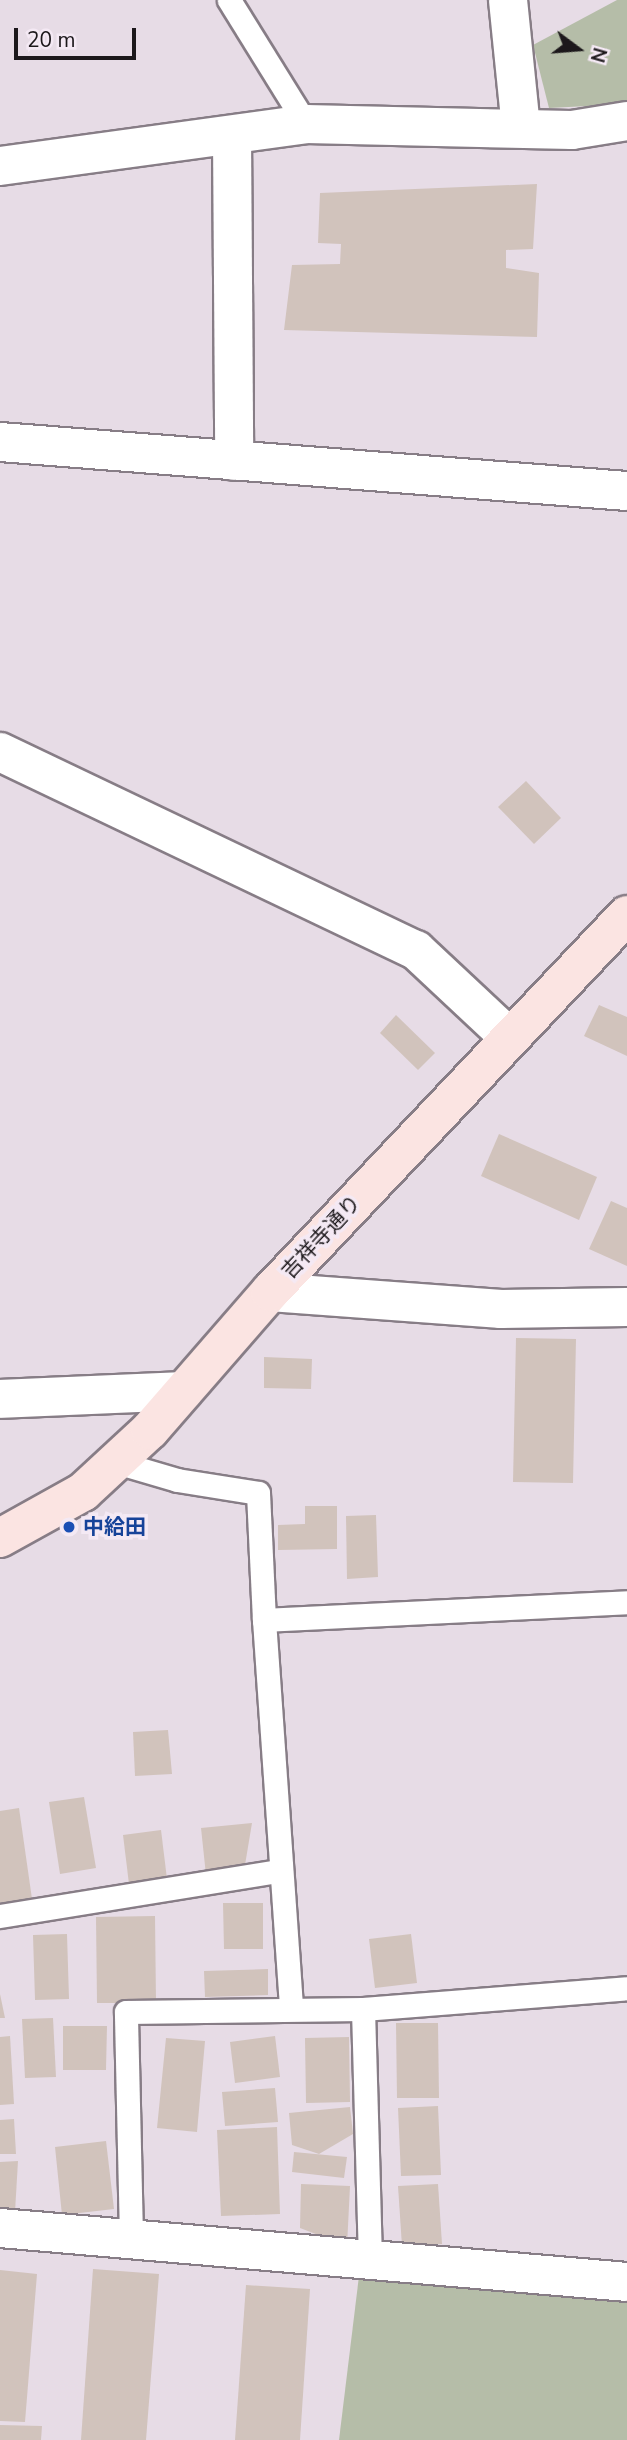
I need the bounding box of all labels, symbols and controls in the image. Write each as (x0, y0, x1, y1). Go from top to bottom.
scale bar (18, 14, 140, 58)
north arrow (543, 14, 613, 84)
text: 20 m (27, 26, 76, 54)
text: N (584, 44, 613, 65)
street label: 吉祥寺通り (276, 1190, 366, 1284)
place label: 中給田 (83, 1514, 146, 1540)
marker: 中給田 (61, 1519, 77, 1535)

